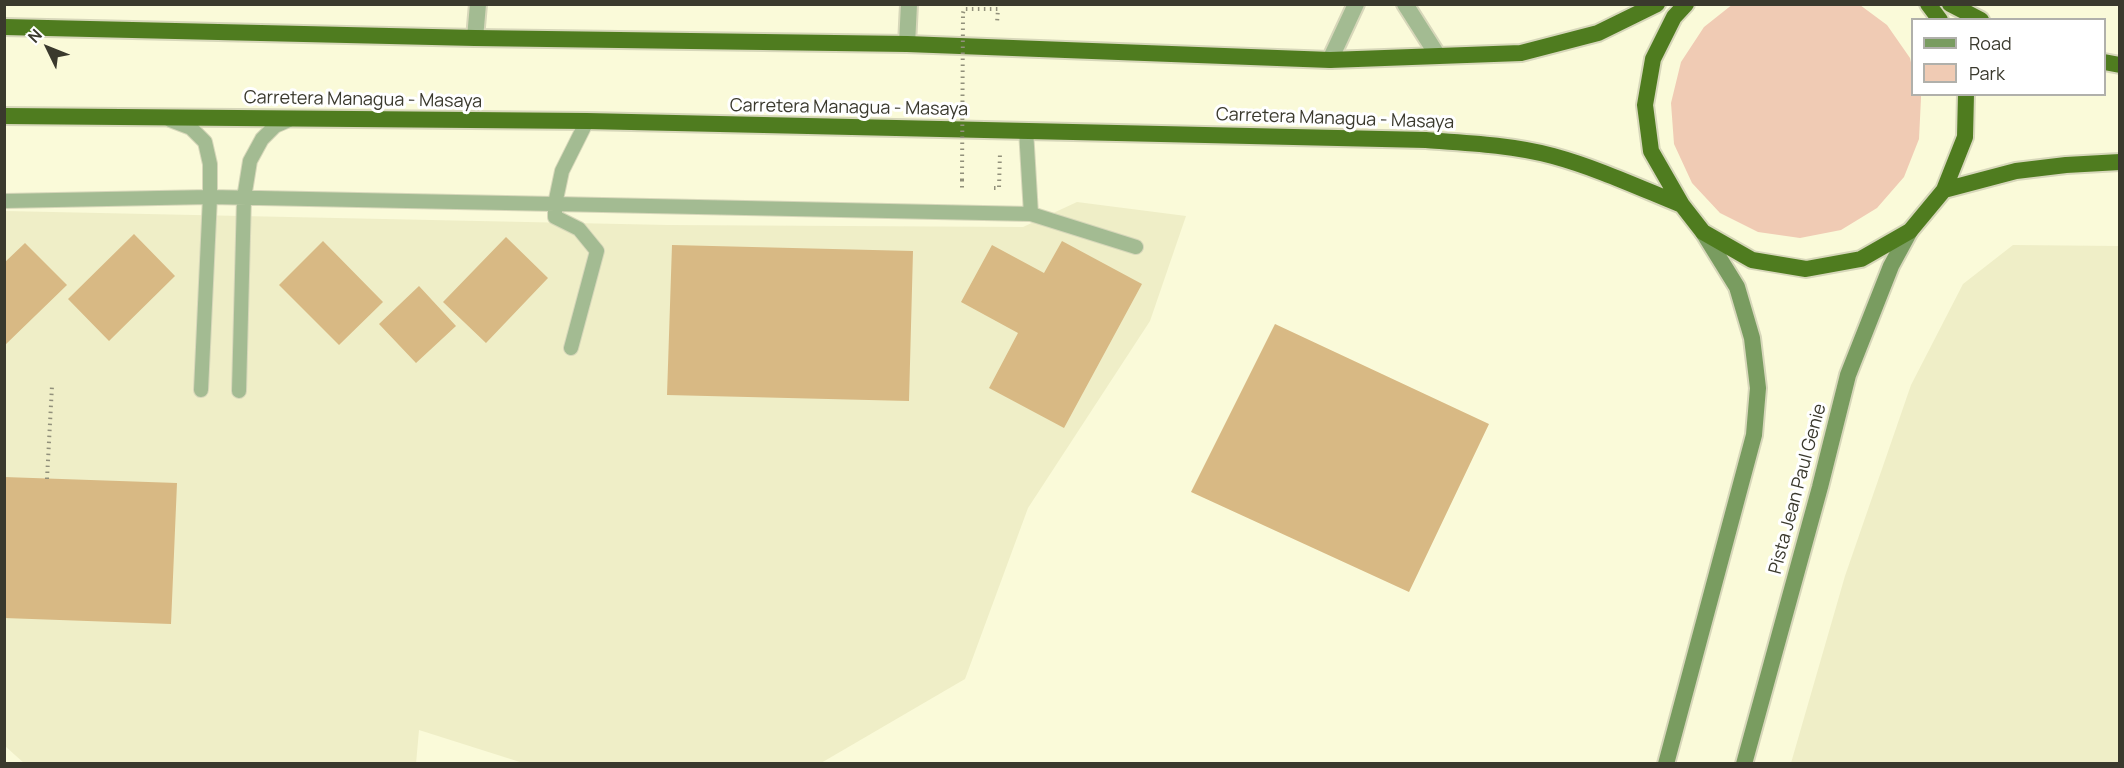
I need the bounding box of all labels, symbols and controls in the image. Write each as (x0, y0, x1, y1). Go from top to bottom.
north arrow (18, 18, 78, 78)
legend (1911, 18, 2106, 96)
text: N (23, 24, 47, 47)
text: Road (1969, 31, 2012, 55)
text: Park (1969, 61, 2005, 85)
street label: Carretera Managua - Masaya (244, 87, 482, 113)
street label: Carretera Managua - Masaya (730, 95, 968, 121)
street label: Carretera Managua - Masaya (1215, 104, 1455, 134)
street label: Pista Jean Paul Genie (1765, 401, 1831, 577)

